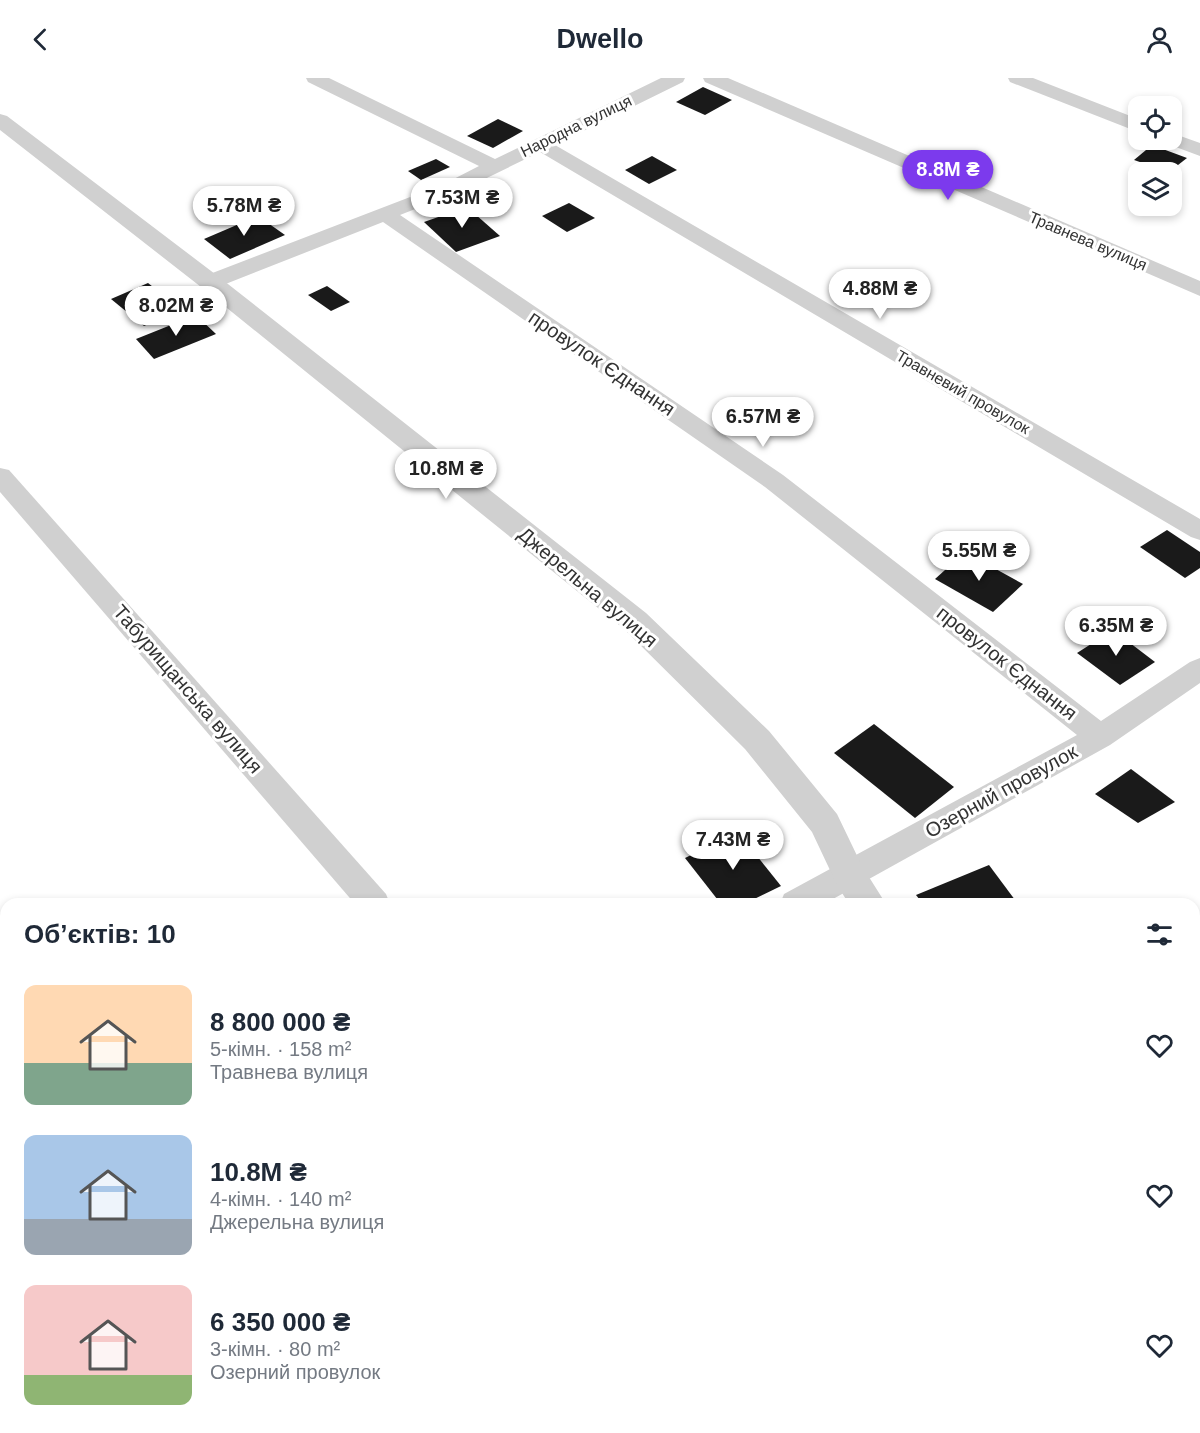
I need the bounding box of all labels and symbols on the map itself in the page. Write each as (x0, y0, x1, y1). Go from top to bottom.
street label: Народна вулиця (518, 92, 634, 160)
pin: 8.8M ₴ (899, 150, 997, 201)
pin: 7.53M ₴ (407, 178, 517, 229)
pin: 5.78M ₴ (189, 186, 299, 237)
street label: Травнева вулиця (1026, 208, 1150, 274)
pin: 4.88M ₴ (825, 269, 935, 320)
pin: 8.02M ₴ (121, 286, 231, 337)
street label: провулок Єднання (525, 306, 679, 420)
street label: Травневий провулок (893, 347, 1034, 438)
pin: 6.57M ₴ (708, 397, 818, 448)
pin: 10.8M ₴ (391, 449, 501, 500)
street label: Джерельна вулиця (514, 523, 662, 651)
pin: 5.55M ₴ (924, 531, 1034, 582)
street label: Табурищанська вулиця (109, 601, 267, 777)
street label: провулок Єднання (933, 602, 1081, 724)
pin: 6.35M ₴ (1061, 606, 1171, 657)
street label: Озерний провулок (921, 740, 1081, 842)
pin: 7.43M ₴ (678, 820, 788, 871)

